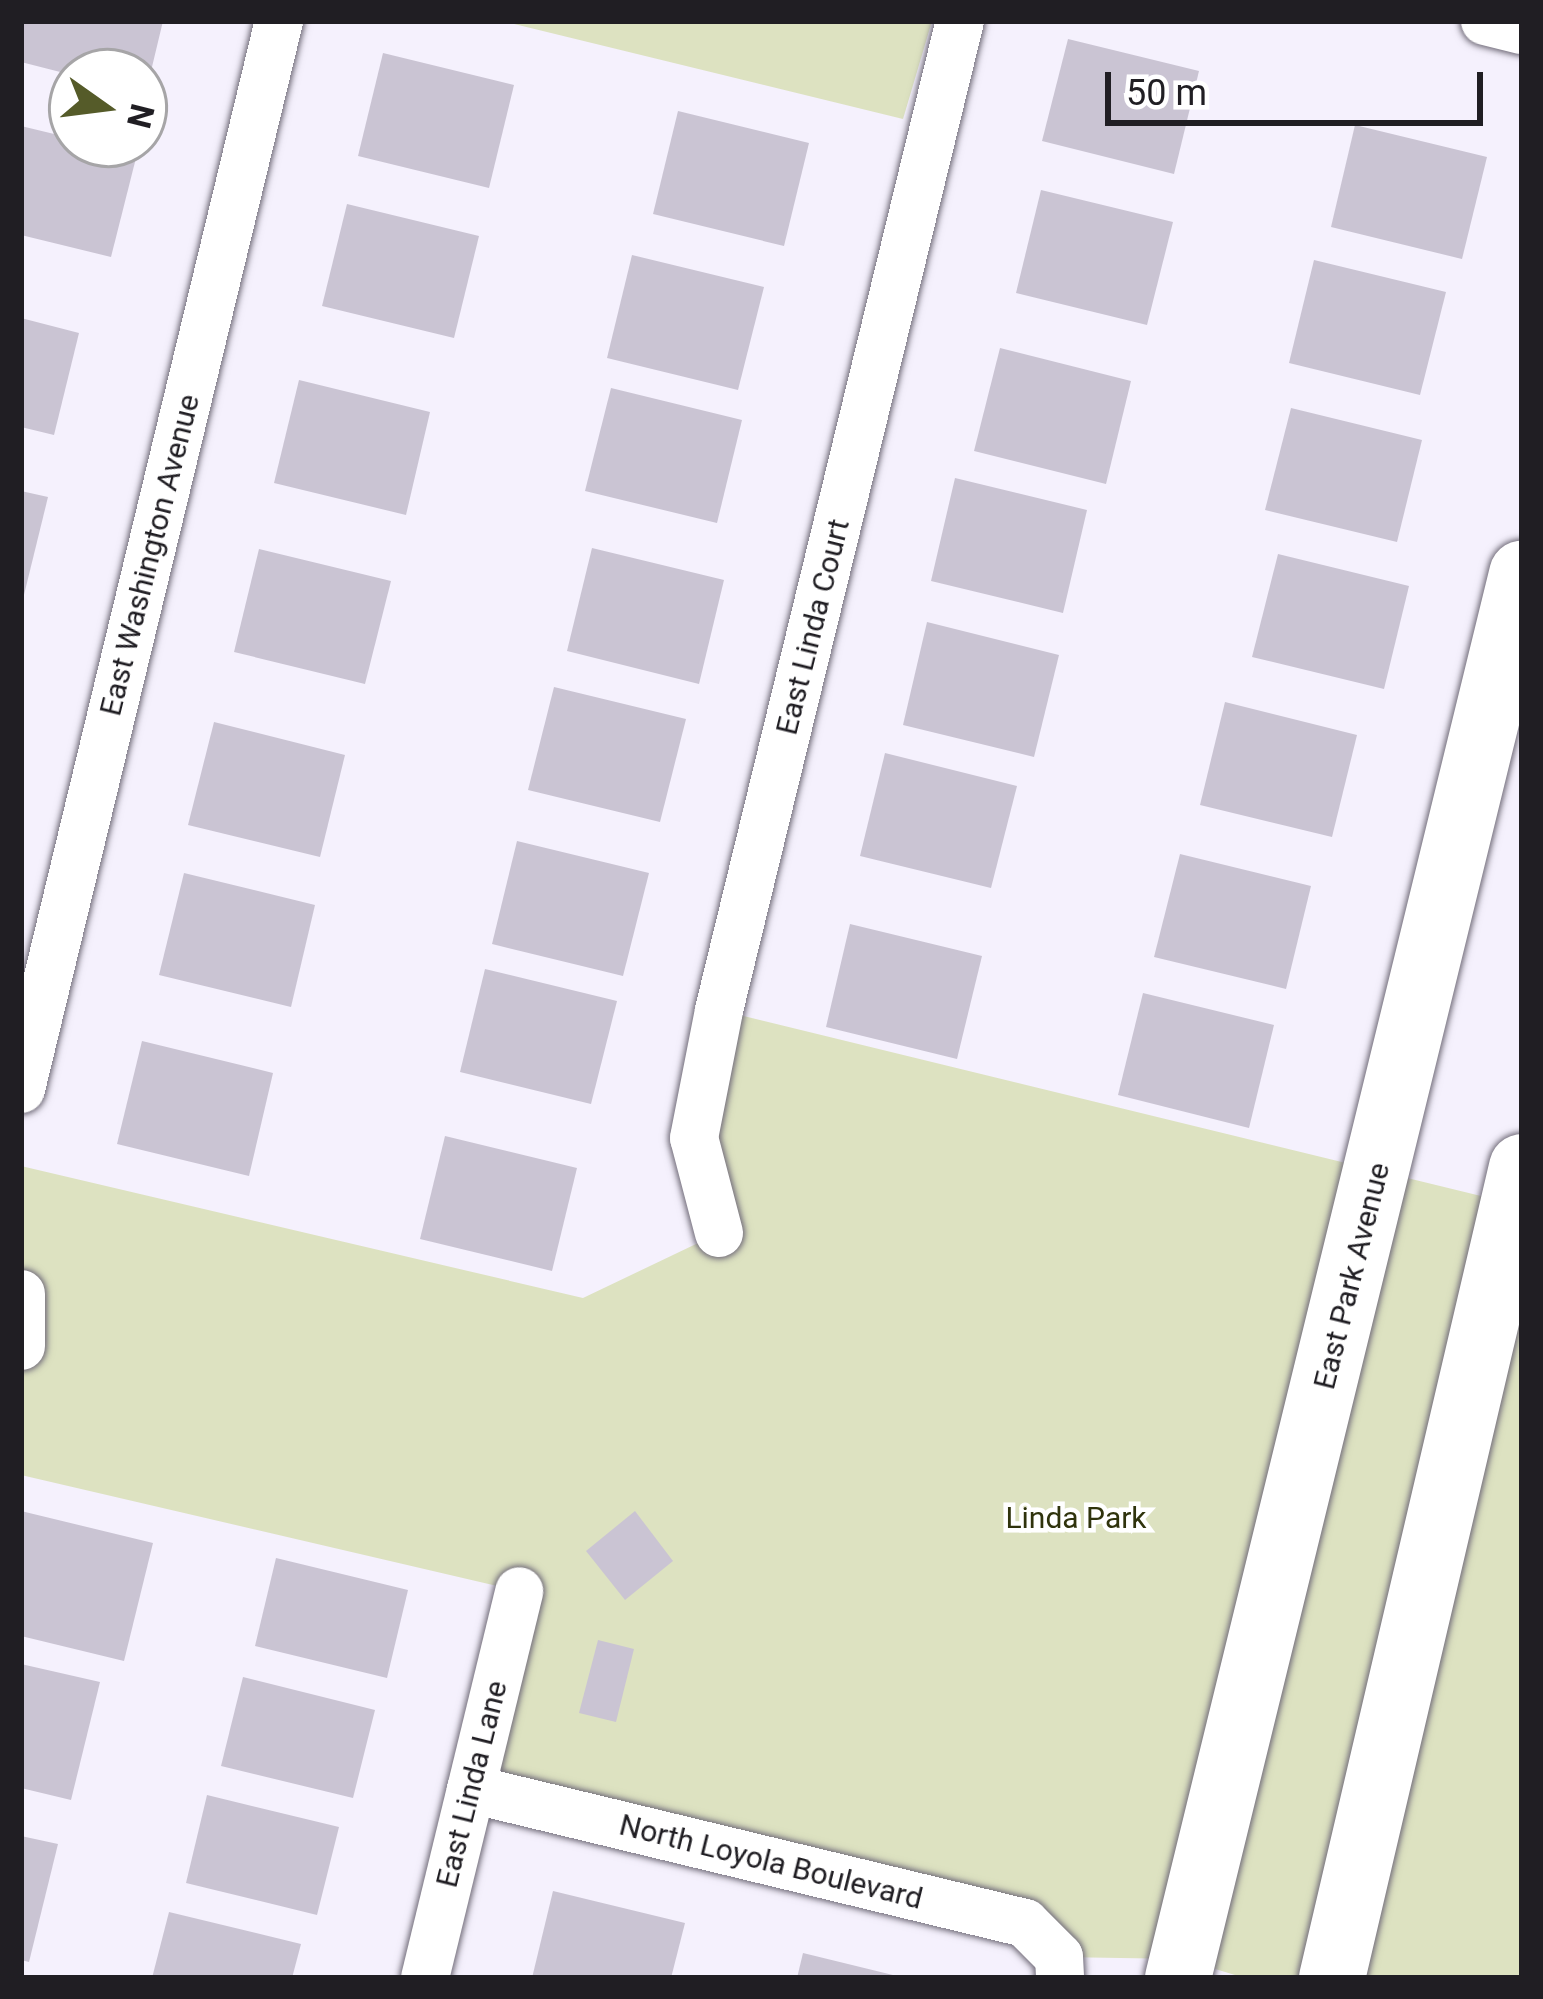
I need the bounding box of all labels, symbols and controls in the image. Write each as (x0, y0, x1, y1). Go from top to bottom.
north arrow (48, 48, 168, 168)
scale bar (1111, 48, 1489, 122)
text: 50 m (1126, 72, 1207, 114)
text: N (119, 100, 162, 132)
street label: East Washington Avenue (93, 391, 207, 719)
street label: East Linda Court (769, 516, 857, 738)
street label: East Park Avenue (1306, 1159, 1398, 1393)
park label: Linda Park (1005, 1500, 1147, 1536)
street label: East Linda Lane (429, 1677, 515, 1891)
street label: North Loyola Boulevard (616, 1807, 926, 1917)

